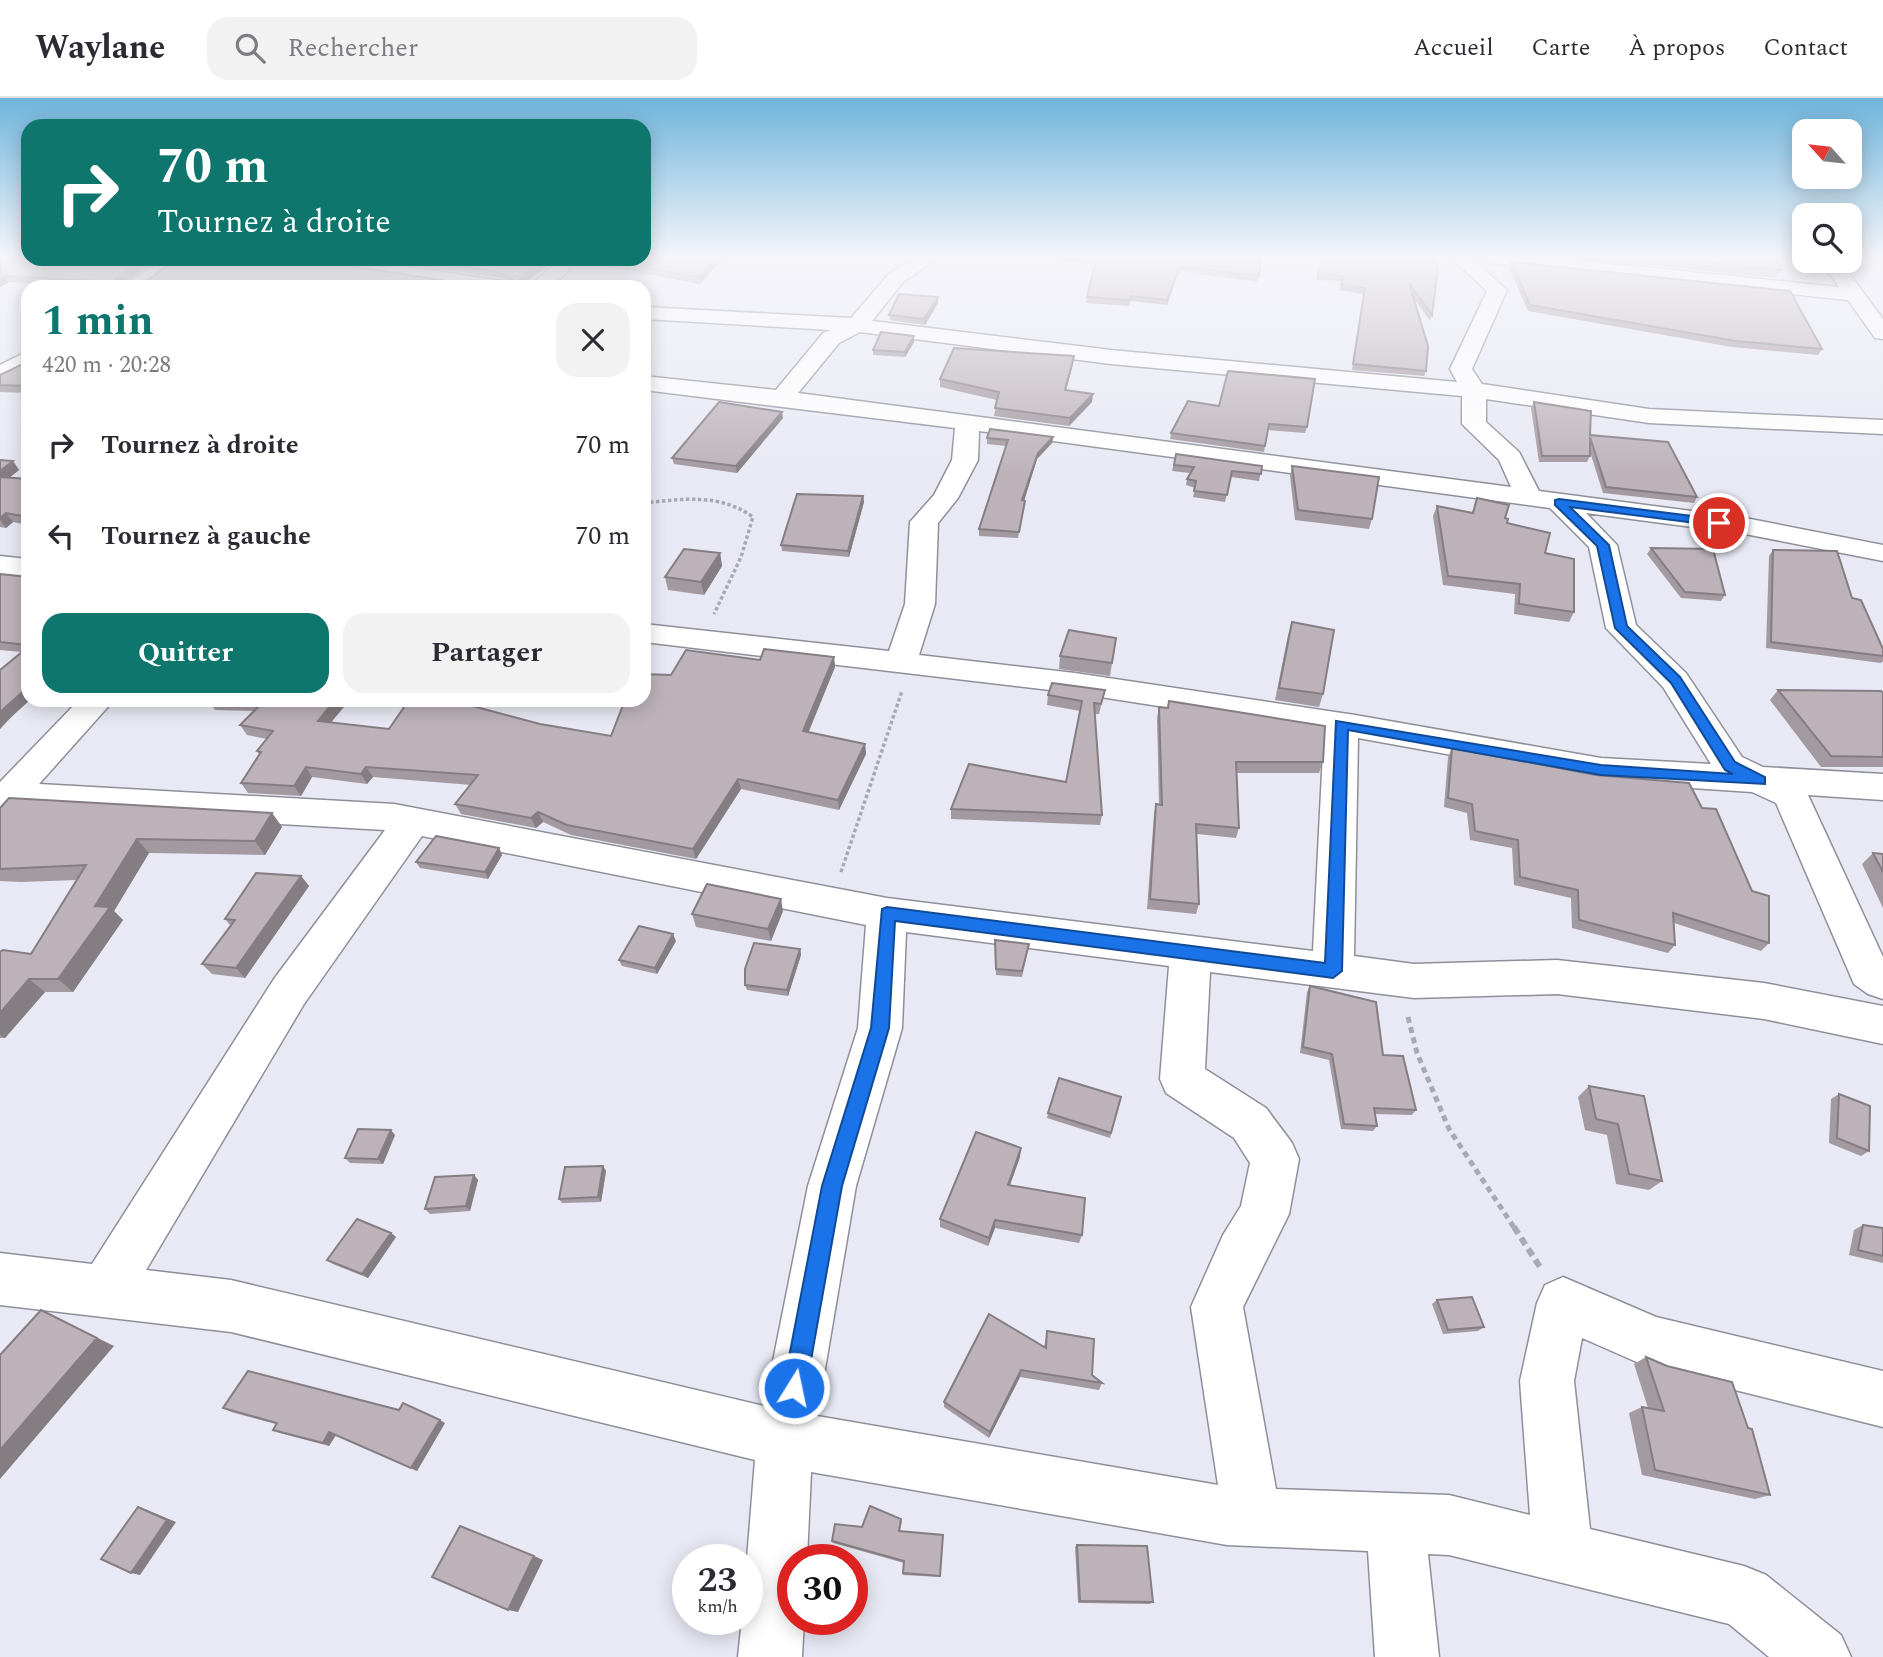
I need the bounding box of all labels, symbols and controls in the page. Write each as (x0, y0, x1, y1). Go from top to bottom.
search box (207, 17, 697, 80)
text: Waylane (35, 23, 165, 73)
text: Rechercher (287, 28, 418, 68)
icon: search (231, 29, 269, 67)
text: Accueil (1413, 30, 1493, 66)
text: Carte (1531, 30, 1590, 66)
text: À propos (1628, 30, 1725, 66)
text: Contact (1763, 30, 1848, 66)
north arrow (1792, 119, 1862, 189)
map controls (1792, 119, 1862, 273)
text: 70 m (157, 130, 268, 205)
icon: right (42, 147, 133, 238)
text: Tournez à droite (157, 198, 391, 247)
button: search (1792, 203, 1862, 273)
text: 1 min (42, 290, 154, 353)
button: close (556, 303, 630, 377)
text: 420 m · 20:28 (42, 348, 171, 383)
text: Tournez à droite (101, 425, 299, 465)
text: 70 m (575, 425, 630, 465)
icon: right (42, 426, 80, 464)
pin (1689, 493, 1749, 553)
icon: arrive (1700, 504, 1738, 542)
text: Tournez à gauche (101, 516, 311, 556)
text: 70 m (575, 516, 630, 556)
icon: left (42, 517, 80, 555)
button: Quitter (42, 613, 329, 693)
button: Partager (343, 613, 630, 693)
position arrow (757, 1351, 831, 1425)
speed limit sign: 30 (777, 1544, 868, 1635)
text: 23 (698, 1554, 737, 1607)
text: km/h (697, 1593, 738, 1620)

